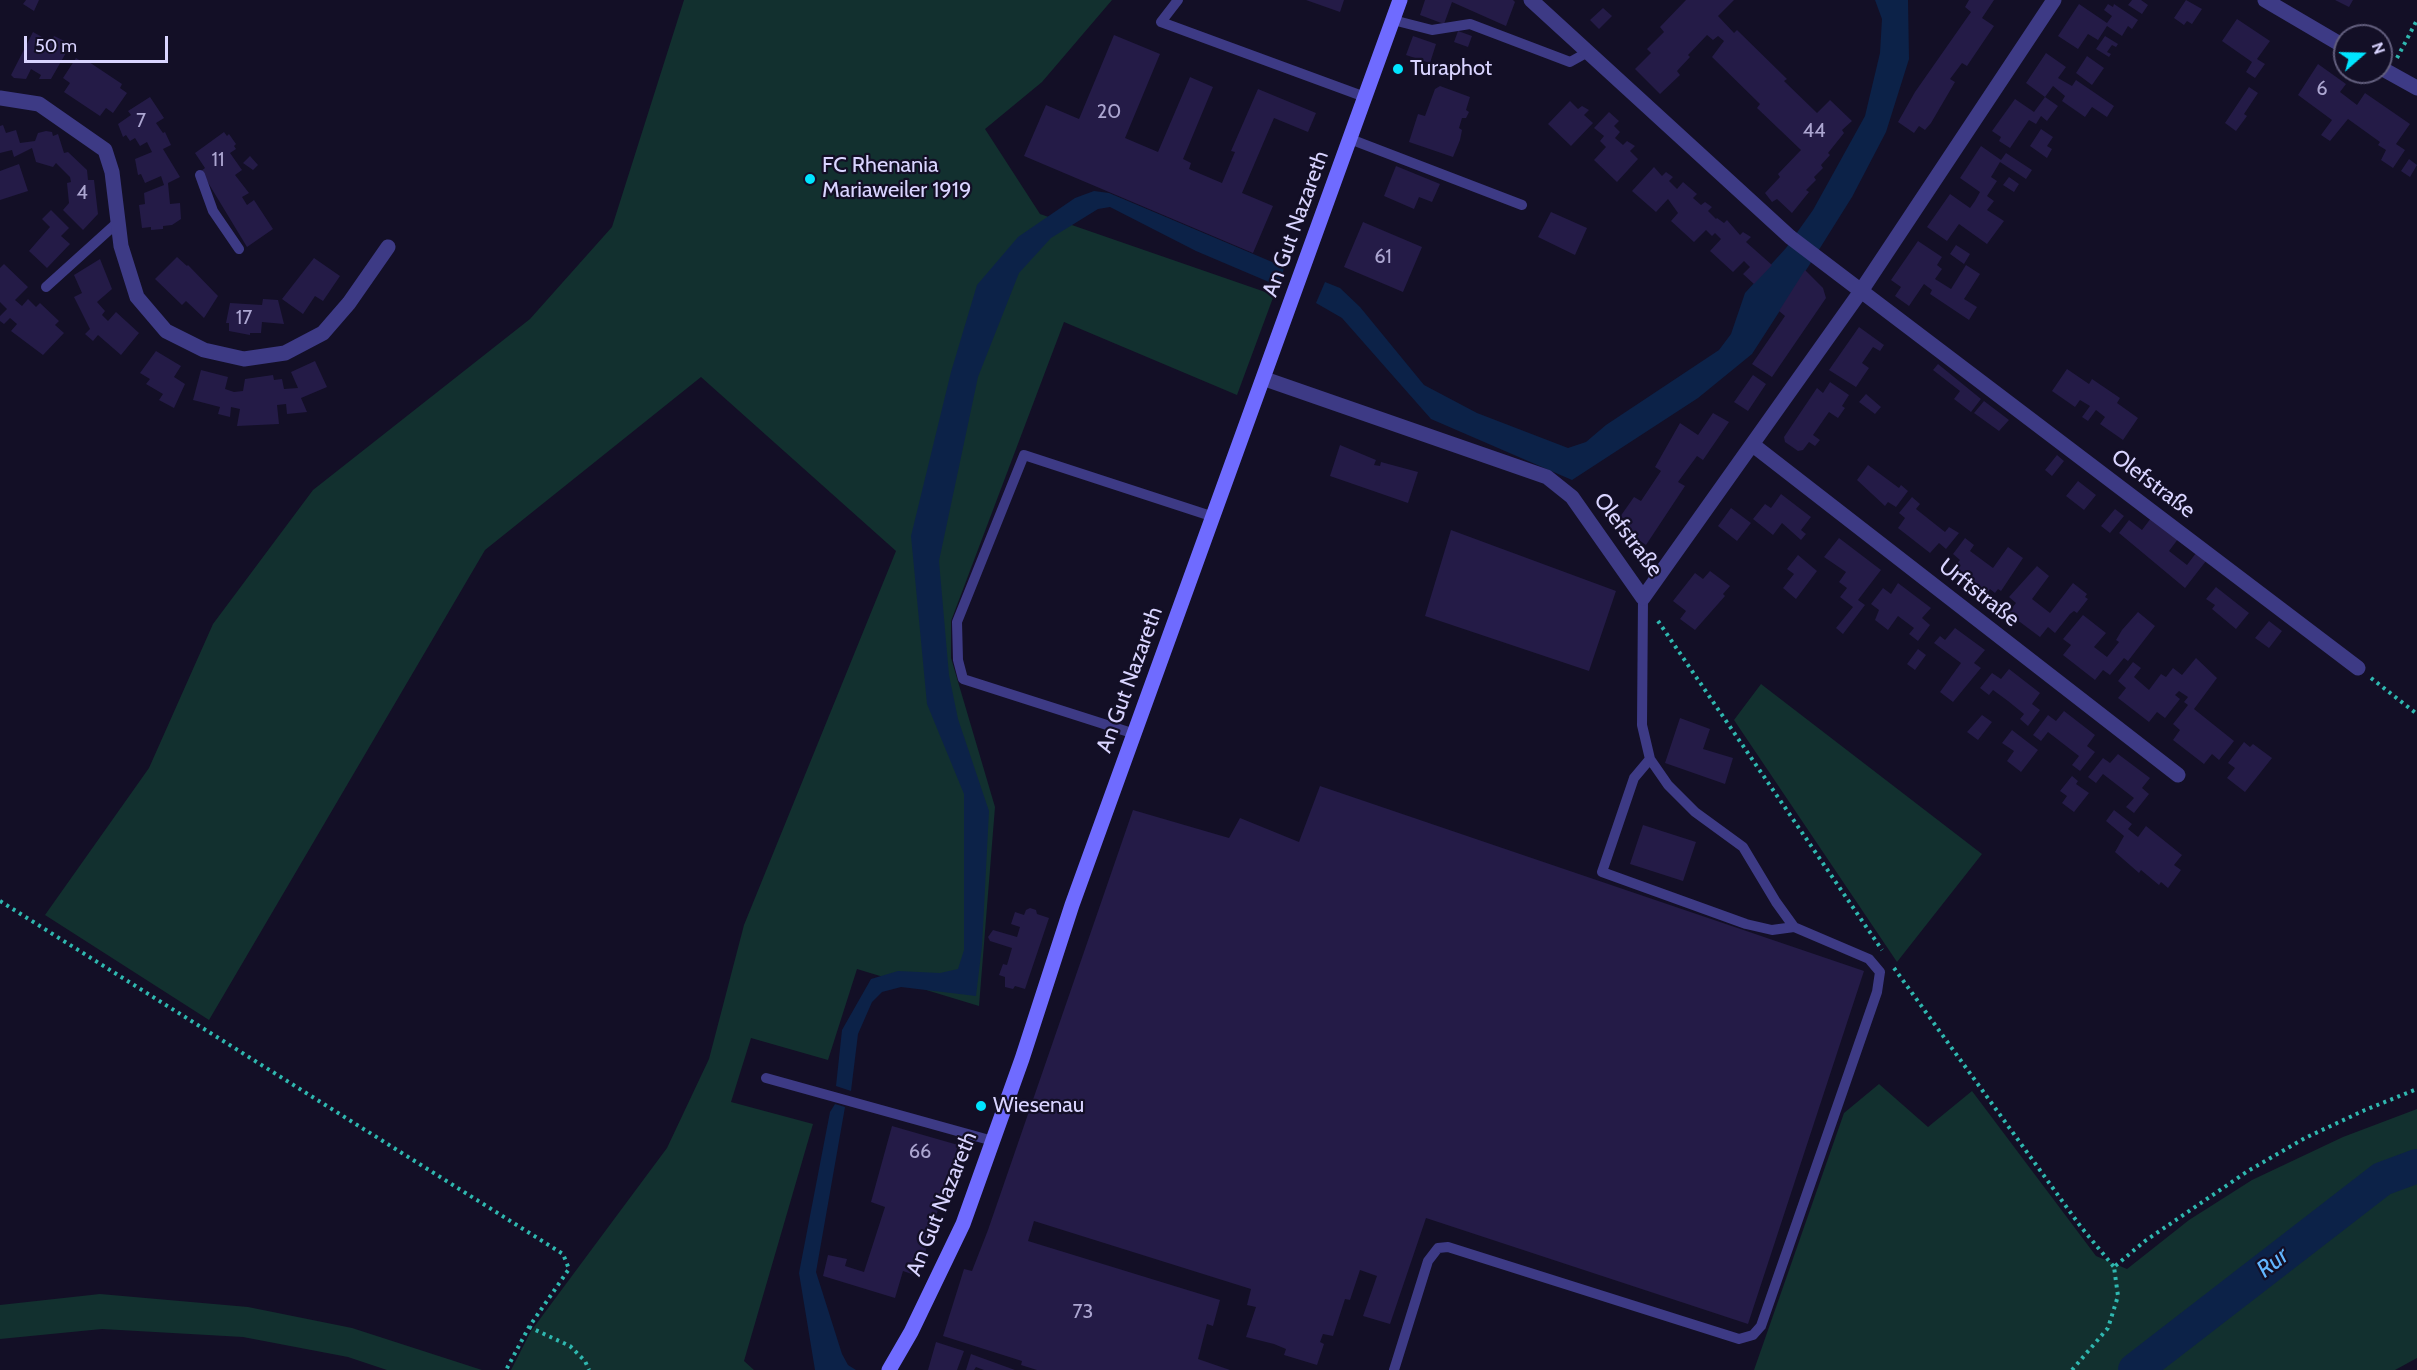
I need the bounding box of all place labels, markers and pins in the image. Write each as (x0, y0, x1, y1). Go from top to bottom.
place label: Turaphot (1410, 56, 1492, 82)
marker: Turaphot (1391, 62, 1405, 76)
place label: FC Rhenania Mariaweiler 1919 (822, 153, 972, 204)
marker: FC Rhenania Mariaweiler 1919 (803, 172, 817, 186)
place label: Wiesenau (993, 1093, 1084, 1119)
marker: Wiesenau (974, 1099, 988, 1113)

